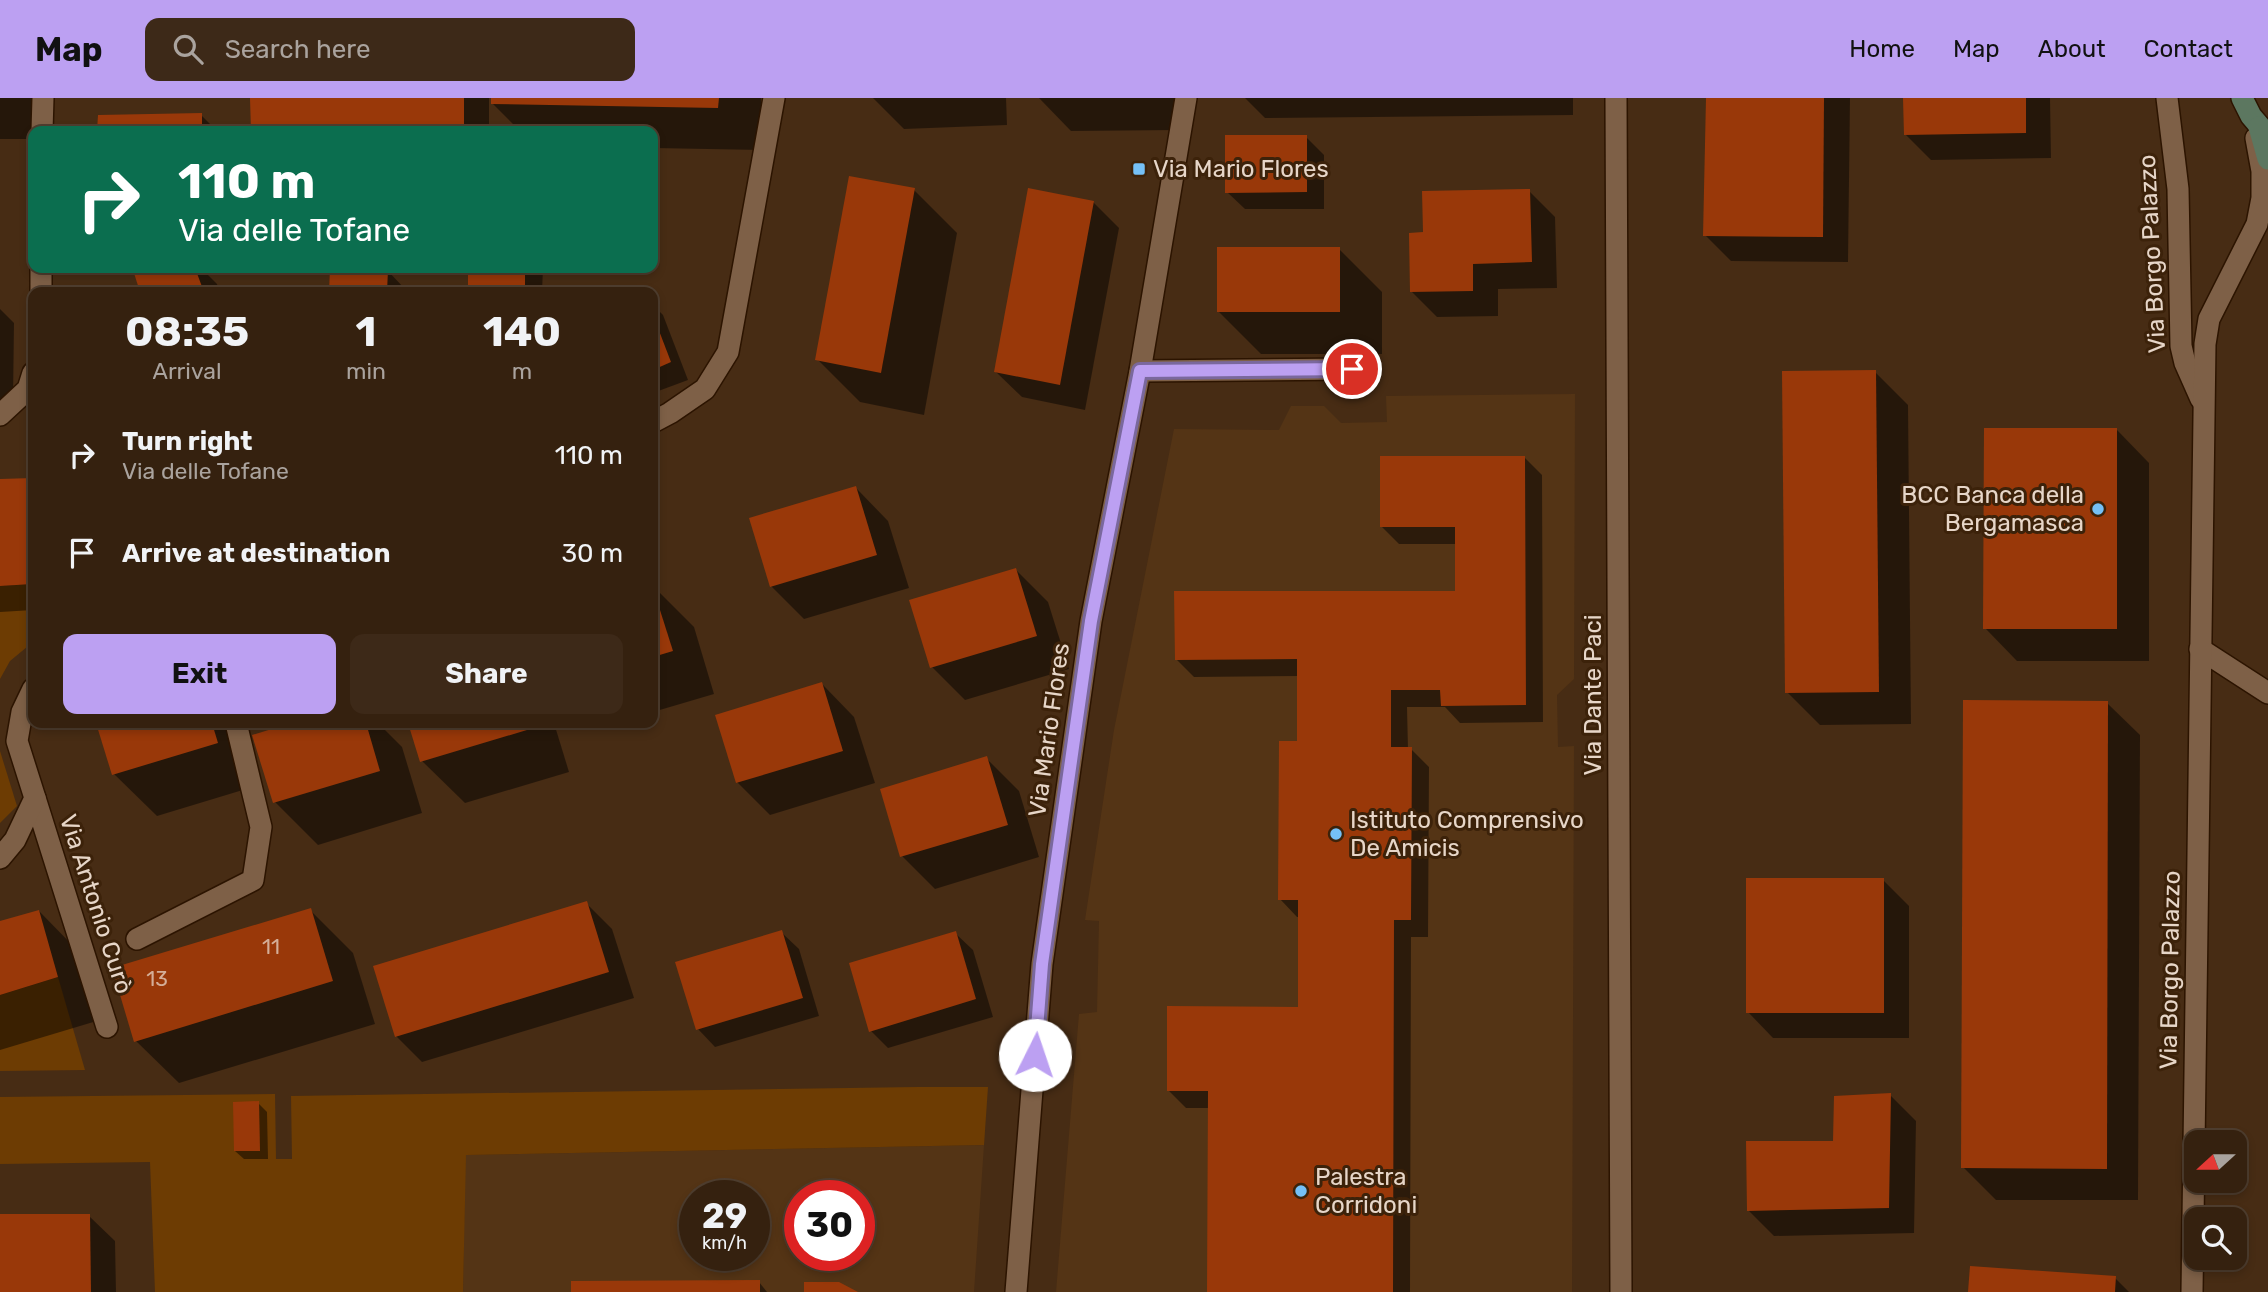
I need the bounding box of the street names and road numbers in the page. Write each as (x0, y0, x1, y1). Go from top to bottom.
street label: Via Borgo Palazzo (2133, 154, 2171, 354)
street label: Via Dante Paci (1579, 615, 1607, 775)
street label: Via Mario Flores (1023, 641, 1075, 819)
street label: Via Antonio Curò (54, 811, 138, 997)
street label: Via Borgo Palazzo (2154, 870, 2186, 1070)

